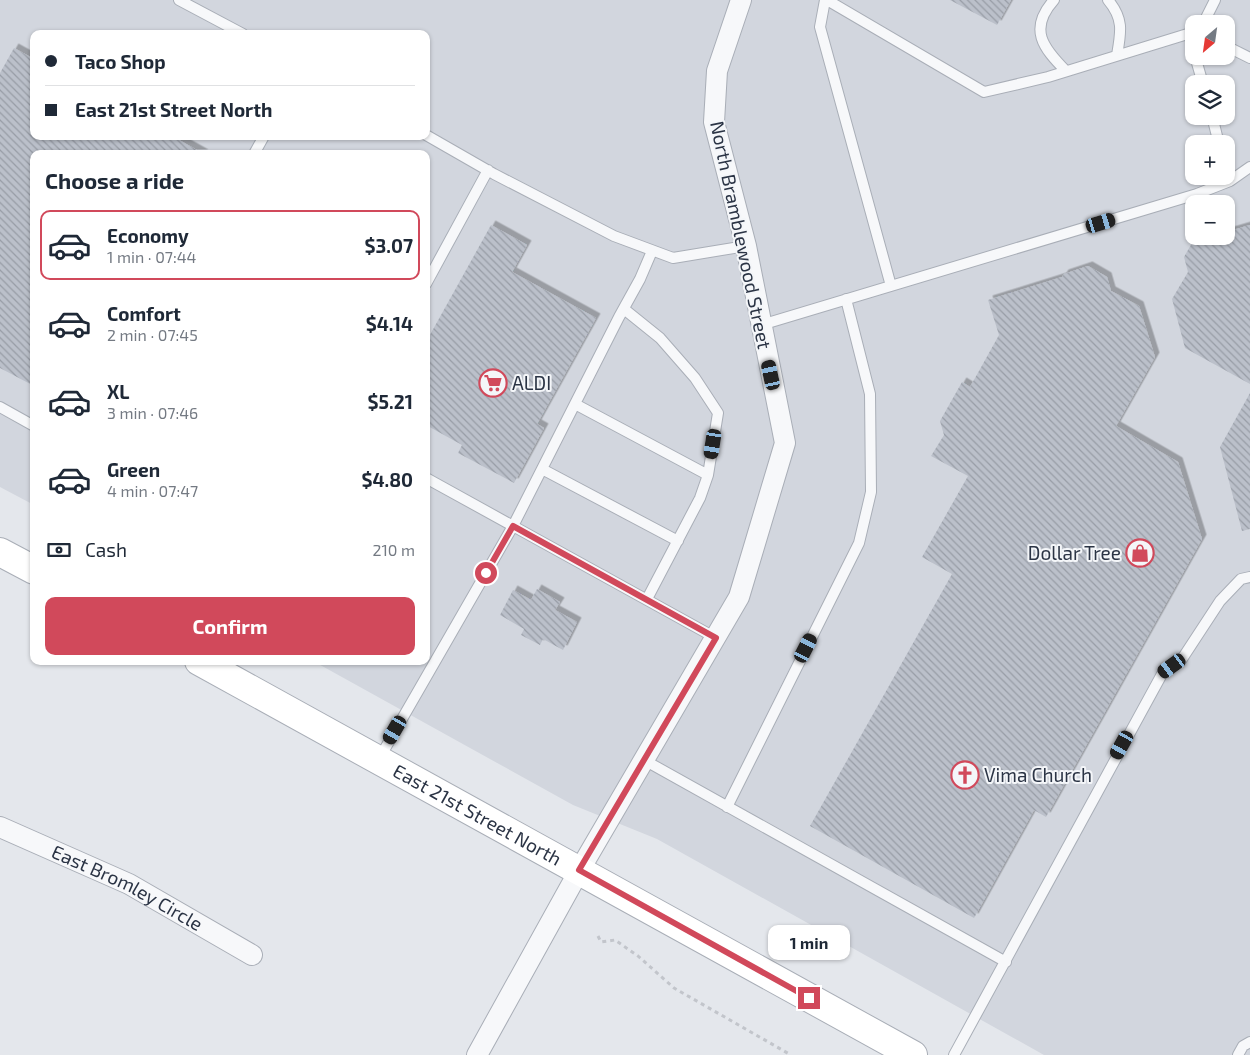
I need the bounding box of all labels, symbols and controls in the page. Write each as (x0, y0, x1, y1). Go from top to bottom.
north arrow (1185, 15, 1235, 65)
map controls (1185, 15, 1235, 245)
text: Taco Shop (75, 50, 166, 73)
button: layers (1185, 75, 1235, 125)
text: East 21st Street North (75, 98, 272, 121)
street label: North Bramblewood Street (706, 119, 777, 351)
button: + (1185, 135, 1235, 185)
text: Choose a ride (45, 167, 184, 193)
button: − (1185, 195, 1235, 245)
car (1084, 211, 1117, 235)
icon: car (47, 223, 92, 268)
text: Economy (107, 224, 189, 247)
text: $3.07 (365, 234, 413, 257)
text: 1 min · 07:44 (107, 247, 196, 266)
icon: car (47, 301, 92, 346)
text: Comfort (107, 302, 181, 325)
text: $4.14 (366, 312, 413, 335)
text: 2 min · 07:45 (107, 325, 198, 344)
car (760, 359, 781, 391)
supermarket icon: ALDI (478, 368, 508, 398)
place label: ALDI (512, 371, 551, 394)
icon: car (47, 379, 92, 424)
text: XL (107, 380, 129, 403)
text: $5.21 (368, 390, 413, 413)
text: 3 min · 07:46 (107, 403, 198, 422)
car (703, 428, 722, 460)
icon: car (47, 457, 92, 502)
text: Green (107, 458, 160, 481)
text: $4.80 (361, 468, 413, 491)
text: 4 min · 07:47 (107, 481, 198, 500)
icon: cash (45, 536, 73, 564)
text: Cash (85, 538, 127, 561)
shop icon: Dollar Tree (1125, 538, 1155, 568)
text: 210 m (372, 540, 415, 559)
place label: Dollar Tree (1028, 541, 1121, 564)
route start (475, 562, 497, 584)
button: Confirm (45, 597, 415, 655)
car (792, 631, 819, 665)
car (1155, 651, 1188, 681)
car (381, 713, 408, 747)
car (1108, 728, 1135, 762)
street label: East 21st Street North (389, 759, 566, 870)
church icon: Vima Church (950, 760, 980, 790)
place label: Vima Church (984, 763, 1092, 786)
street label: East Bromley Circle (48, 839, 207, 935)
callout: 1 min (768, 926, 850, 960)
text: 1 min (790, 933, 828, 952)
route end (798, 987, 820, 1009)

